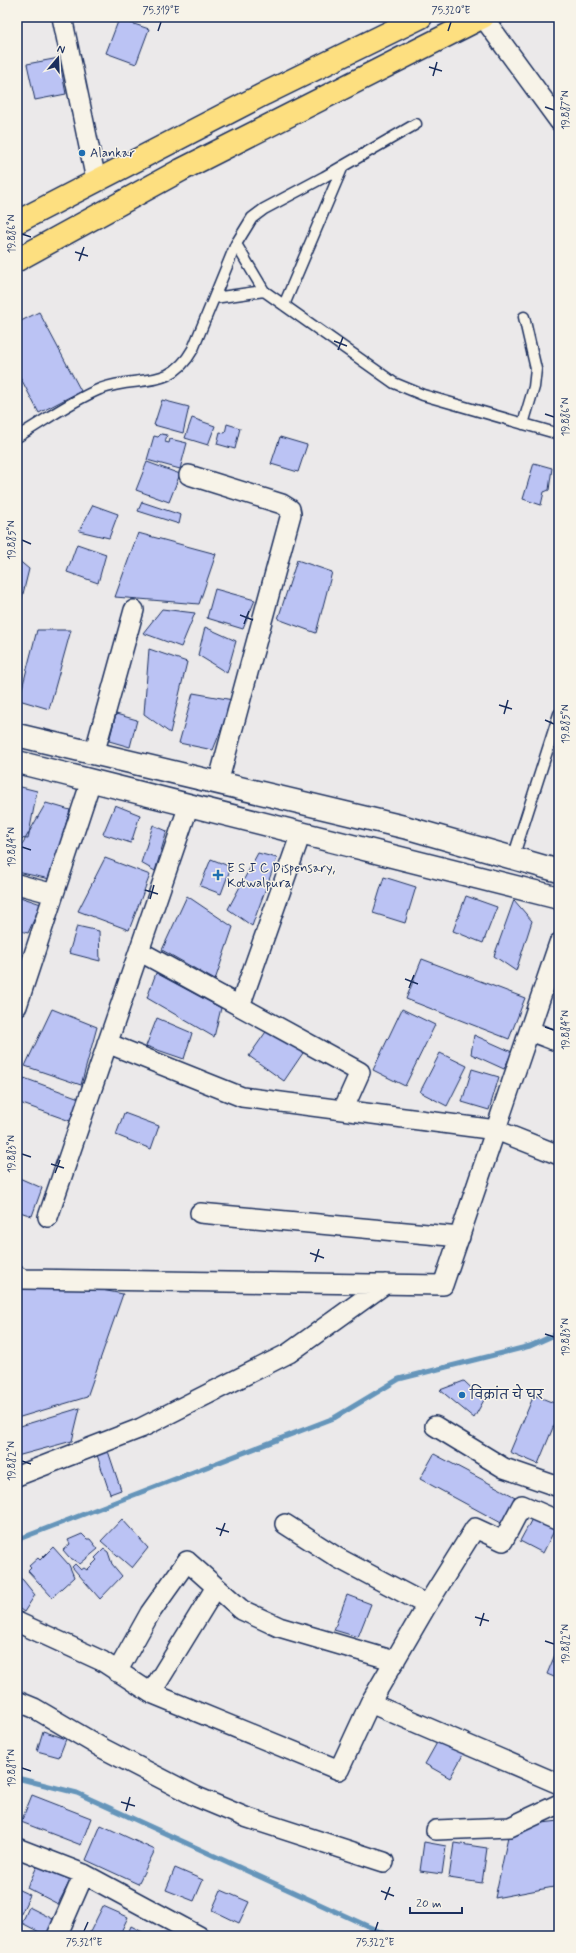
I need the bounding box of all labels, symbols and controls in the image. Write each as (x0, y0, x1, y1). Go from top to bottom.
text: 75.319°E (142, 4, 180, 18)
text: 75.320°E (432, 4, 471, 18)
north arrow (38, 38, 78, 78)
text: N (55, 42, 67, 57)
text: 19.887°N (559, 90, 573, 130)
place label: Alankar (90, 145, 136, 162)
marker: Alankar (77, 148, 87, 158)
text: 19.886°N (5, 214, 19, 253)
text: 19.886°N (559, 397, 573, 436)
text: 19.885°N (5, 520, 19, 560)
text: 19.885°N (559, 704, 573, 744)
text: 19.884°N (5, 827, 19, 867)
place label: E S I C Dispensary, Kotwalpura (227, 860, 336, 892)
marker: E S I C Dispensary, Kotwalpura (212, 869, 224, 881)
text: 19.884°N (559, 1010, 573, 1050)
text: 19.883°N (5, 1135, 19, 1173)
text: 19.883°N (559, 1318, 573, 1356)
place label: विक्रांत चे घर (469, 1384, 544, 1404)
marker: विक्रांत चे घर (457, 1390, 467, 1400)
text: 19.882°N (5, 1441, 19, 1481)
text: 19.882°N (559, 1624, 573, 1664)
text: 19.881°N (5, 1749, 19, 1787)
scale bar (410, 1889, 462, 1915)
text: 20 m (416, 1896, 442, 1912)
text: 75.321°E (66, 1936, 102, 1950)
text: 75.322°E (356, 1936, 395, 1950)

